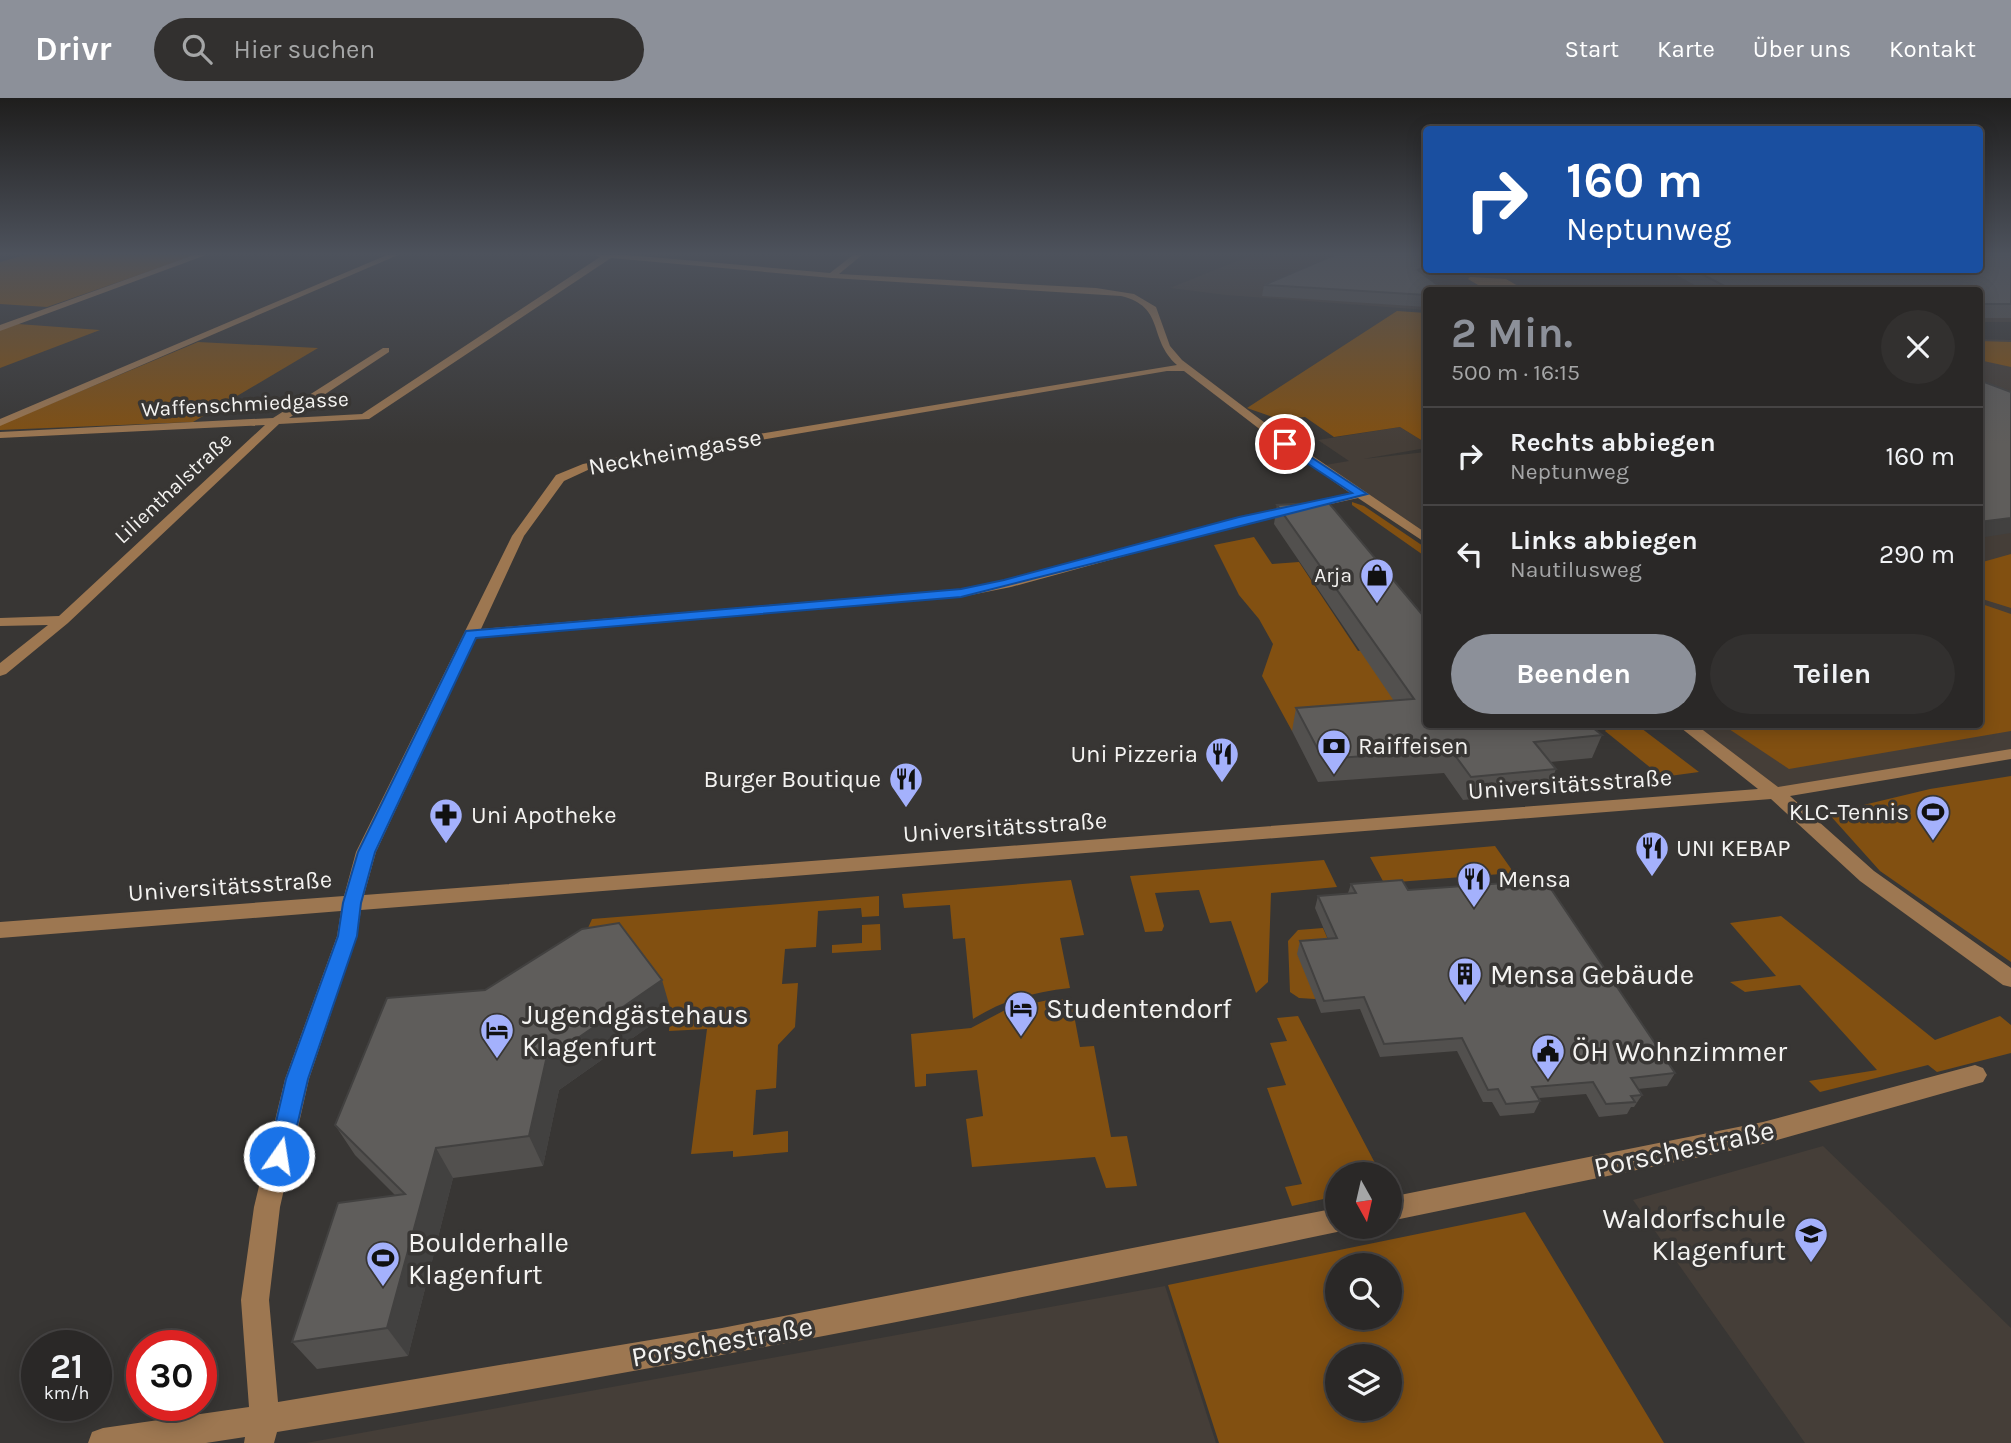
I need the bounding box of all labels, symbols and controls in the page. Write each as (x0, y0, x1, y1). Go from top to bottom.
search box (154, 18, 644, 81)
text: Drivr (35, 30, 112, 68)
icon: search (178, 30, 216, 68)
text: Hier suchen (234, 34, 375, 65)
text: Start (1565, 35, 1619, 63)
text: Karte (1657, 35, 1715, 63)
text: Über uns (1753, 35, 1851, 63)
text: Kontakt (1889, 35, 1976, 63)
text: 160 m (1566, 152, 1703, 209)
icon: right (1451, 154, 1542, 245)
text: Neptunweg (1566, 211, 1731, 248)
text: 2 Min. (1451, 308, 1573, 358)
button: close (1881, 310, 1955, 384)
text: 500 m · 16:15 (1451, 359, 1580, 386)
street label: Waffenschmiedgasse (141, 387, 349, 421)
pin (1255, 414, 1315, 474)
street label: Neckheimgasse (586, 423, 764, 481)
icon: arrive (1266, 425, 1304, 463)
text: Rechts abbiegen (1510, 427, 1716, 458)
street label: Lilienthalstraße (109, 428, 237, 548)
icon: right (1451, 437, 1489, 475)
text: 160 m (1886, 441, 1955, 472)
text: Neptunweg (1510, 458, 1629, 485)
text: Links abbiegen (1510, 525, 1698, 556)
icon: left (1451, 535, 1489, 573)
text: 290 m (1879, 539, 1955, 570)
shop icon: Arja (1358, 556, 1396, 605)
text: Nautilusweg (1510, 556, 1642, 583)
place label: Arja (1314, 563, 1352, 587)
button: Beenden (1451, 634, 1696, 714)
button: Teilen (1710, 634, 1955, 714)
bank icon: Raiffeisen (1315, 727, 1353, 776)
place label: Raiffeisen (1358, 732, 1468, 760)
restaurant icon: Uni Pizzeria (1203, 735, 1241, 784)
place label: Uni Pizzeria (1070, 740, 1198, 768)
restaurant icon: Burger Boutique (887, 760, 925, 809)
street label: Universitätsstraße (1467, 763, 1673, 805)
place label: Burger Boutique (703, 765, 881, 793)
sports icon: KLC-Tennis (1914, 793, 1952, 842)
pharmacy icon: Uni Apotheke (427, 796, 465, 845)
place label: KLC-Tennis (1789, 798, 1909, 826)
place label: Uni Apotheke (471, 801, 617, 829)
street label: Universitätsstraße (902, 806, 1108, 848)
restaurant icon: UNI KEBAP (1633, 829, 1671, 878)
place label: UNI KEBAP (1676, 834, 1791, 862)
restaurant icon: Mensa (1455, 860, 1493, 909)
street label: Universitätsstraße (127, 865, 333, 907)
place label: Mensa (1498, 865, 1571, 893)
building icon: Mensa Gebäude (1446, 955, 1484, 1004)
place label: Mensa Gebäude (1490, 958, 1694, 991)
hotel icon: Studentendorf (1002, 989, 1040, 1038)
place label: Studentendorf (1046, 992, 1232, 1025)
place label: Jugendgästehaus Klagenfurt (522, 998, 749, 1063)
hotel icon: Jugendgästehaus Klagenfurt (478, 1011, 516, 1060)
public building icon: ÖH Wohnzimmer (1529, 1032, 1567, 1081)
place label: ÖH Wohnzimmer (1572, 1035, 1788, 1068)
street label: Porschestraße (1591, 1113, 1777, 1184)
position arrow (242, 1119, 316, 1193)
north arrow (1325, 1162, 1402, 1239)
map controls (1325, 1162, 1402, 1421)
place label: Waldorfschule Klagenfurt (1602, 1202, 1786, 1267)
school or university icon: Waldorfschule Klagenfurt (1792, 1215, 1830, 1264)
place label: Boulderhalle Klagenfurt (408, 1226, 569, 1291)
sports icon: Boulderhalle Klagenfurt (364, 1239, 402, 1288)
button: search (1325, 1253, 1402, 1330)
street label: Porschestraße (629, 1309, 815, 1374)
speed limit sign: 30 (126, 1330, 217, 1421)
button: layers (1325, 1344, 1402, 1421)
text: 21 (50, 1346, 83, 1387)
text: km/h (44, 1382, 89, 1404)

